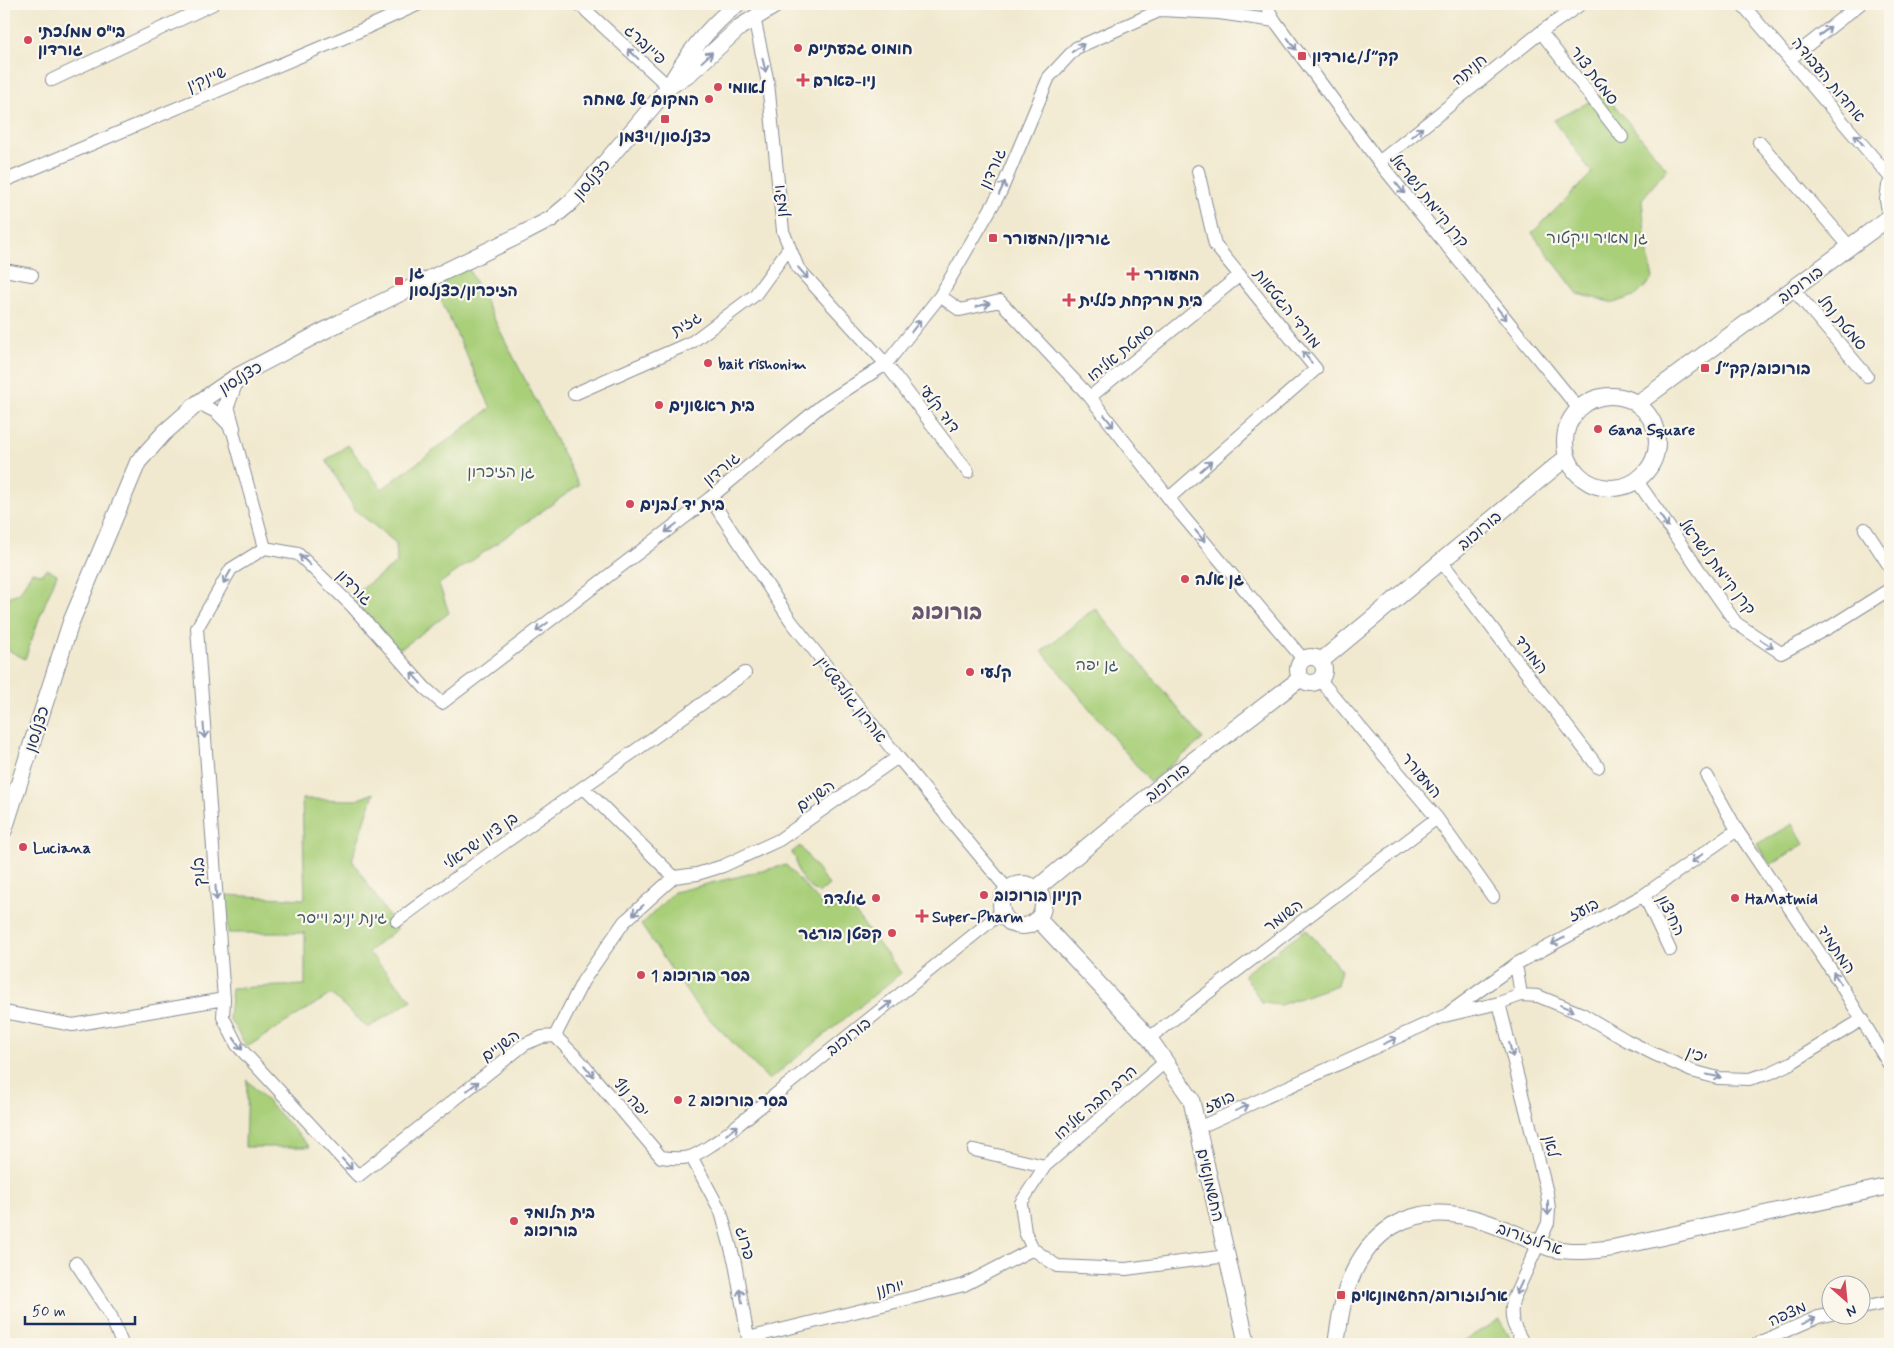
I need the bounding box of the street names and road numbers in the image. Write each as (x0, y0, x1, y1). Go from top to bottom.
street label: פיינברג (620, 20, 670, 70)
street label: אחדות העבודה (1786, 33, 1869, 127)
street label: סמטת צור (1565, 42, 1623, 110)
street label: חניתה (1448, 50, 1492, 91)
street label: שיינקין (184, 62, 229, 97)
street label: גורדון (975, 145, 1012, 192)
street label: קרן קיימת לישראל (1384, 149, 1473, 252)
street label: כצנלסון (569, 155, 616, 205)
street label: ויצמן (769, 183, 794, 218)
street label: בורוכוב (1774, 262, 1828, 309)
street label: מורדי הגטאות (1248, 264, 1325, 353)
street label: סמטת נחל (1812, 291, 1871, 355)
street label: גזית (667, 307, 706, 342)
street label: סמטת אליהו (1083, 320, 1159, 387)
street label: כצנלסון (215, 357, 266, 399)
street label: דוד קלעי (914, 380, 964, 438)
street label: גורדון (699, 447, 745, 491)
street label: בורוכוב (1454, 507, 1506, 556)
street label: קרן קיימת לישראל (1674, 514, 1760, 619)
street label: גורדון (331, 566, 376, 611)
street label: המורד (1509, 631, 1552, 679)
street label: אהרון גולדשטיין (811, 652, 891, 747)
street label: כצנלסון (20, 704, 55, 755)
street label: המעורר (1396, 749, 1446, 803)
street label: בורוכוב (1141, 759, 1194, 807)
street label: השניים (792, 775, 840, 817)
street label: בן ציון ישראלי (439, 808, 522, 875)
street label: בלוך (188, 857, 211, 887)
street label: החיצון (1652, 892, 1690, 940)
street label: בועז (1565, 894, 1603, 927)
street label: השומר (1260, 895, 1308, 938)
street label: המתמיד (1812, 921, 1860, 978)
street label: בורוכוב (822, 1013, 876, 1061)
street label: השניים (477, 1025, 525, 1067)
street label: יכין (1683, 1042, 1710, 1069)
street label: הרב חבה אליהו (1050, 1061, 1142, 1145)
street label: יפה נוף (608, 1074, 653, 1122)
street label: בועז (1201, 1086, 1238, 1118)
street label: לאן (1538, 1133, 1564, 1160)
street label: החשמונאים (1191, 1147, 1228, 1224)
street label: ארלוזורוב (1494, 1218, 1565, 1260)
street label: פרוג (730, 1224, 759, 1262)
street label: יוחנן (874, 1275, 907, 1302)
street label: מצפה (1765, 1297, 1810, 1332)

